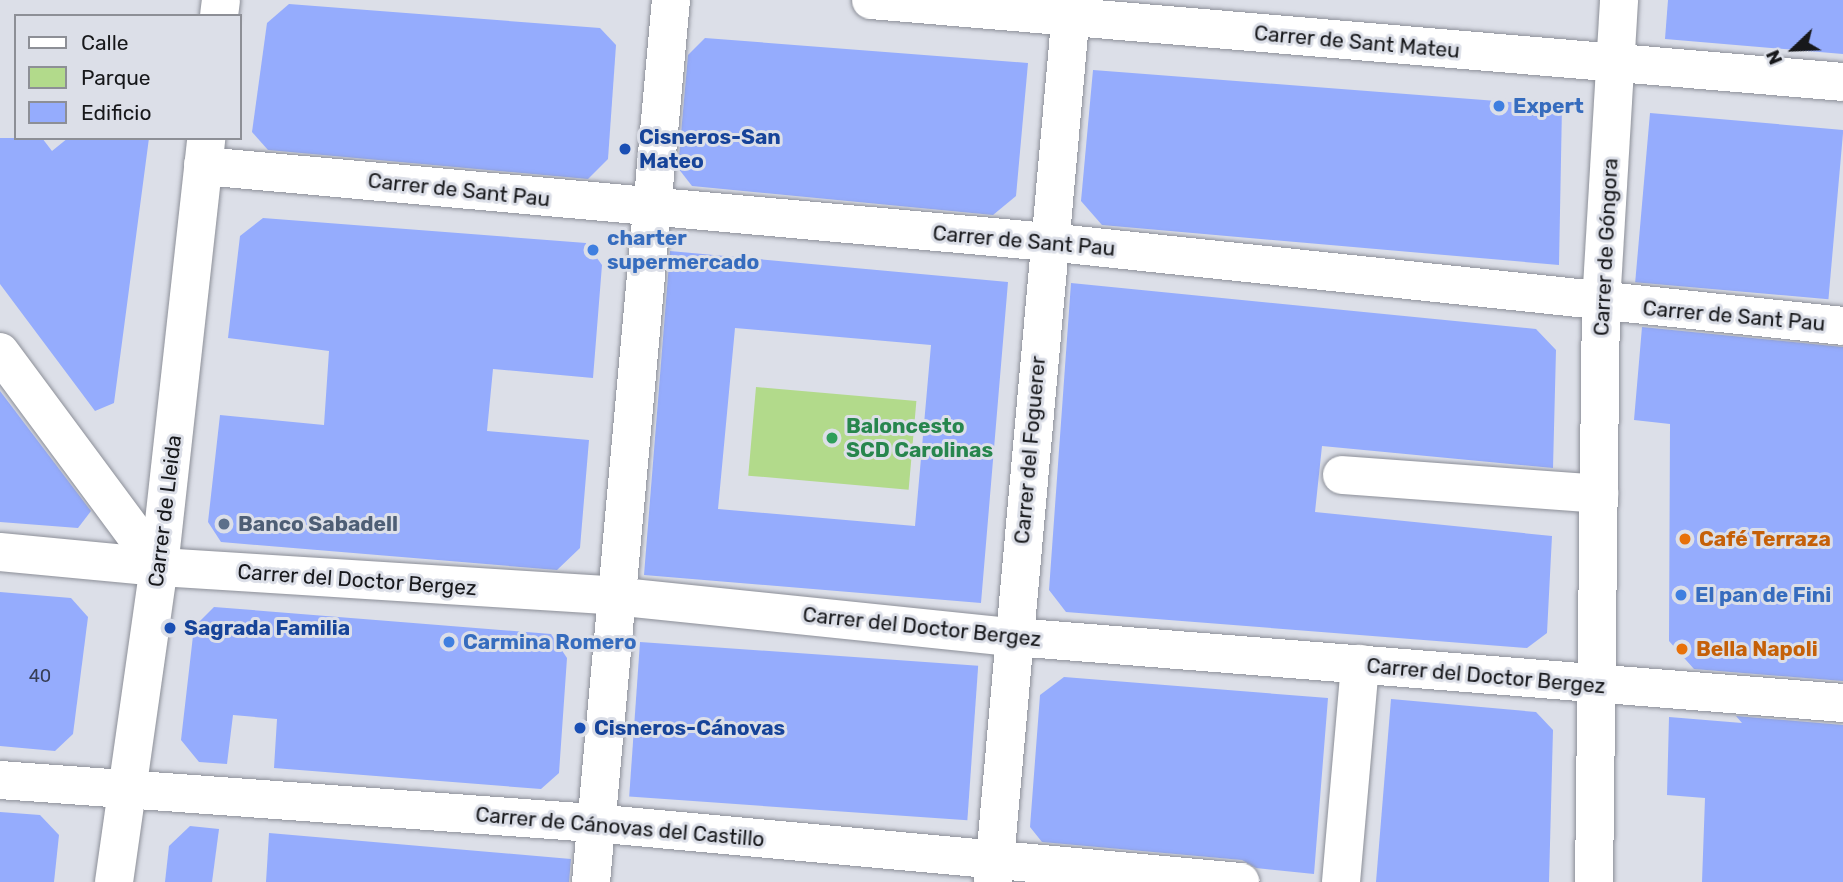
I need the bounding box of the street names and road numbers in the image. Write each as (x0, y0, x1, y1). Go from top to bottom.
street label: Carrer de Sant Mateu (1253, 20, 1461, 64)
street label: Carrer de Góngora (1589, 157, 1623, 337)
street label: Carrer de Sant Pau (366, 168, 552, 212)
street label: Carrer de Sant Pau (931, 220, 1117, 262)
street label: Carrer de Sant Pau (1641, 295, 1827, 337)
street label: Carrer del Foguerer (1009, 355, 1051, 545)
street label: Carrer de Lleida (143, 433, 187, 589)
street label: Carrer del Doctor Bergez (236, 559, 478, 601)
street label: Carrer del Doctor Bergez (801, 602, 1043, 652)
street label: Carrer del Doctor Bergez (1365, 653, 1607, 699)
street label: Carrer de Cánovas del Castillo (474, 802, 766, 852)

